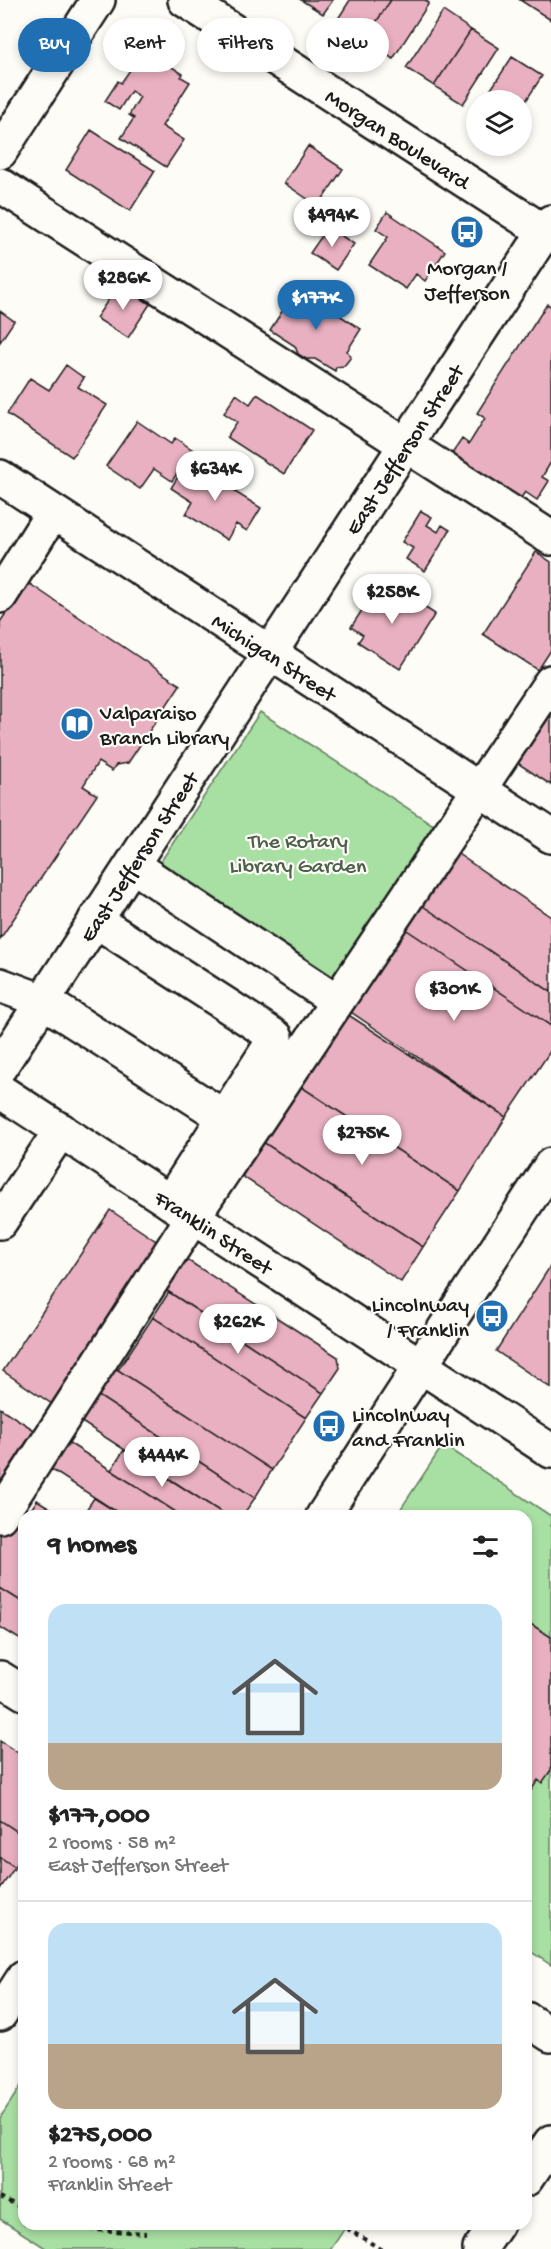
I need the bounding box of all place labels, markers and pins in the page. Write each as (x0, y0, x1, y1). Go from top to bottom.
pin: $494K (290, 197, 374, 248)
bus stop icon: Morgan / Jefferson (449, 214, 485, 250)
place label: Morgan / Jefferson (424, 257, 510, 308)
pin: $286K (81, 260, 165, 311)
pin: $177K (274, 280, 358, 331)
pin: $634K (173, 451, 257, 502)
pin: $258K (350, 574, 434, 625)
place label: Valparaiso Branch Library (99, 702, 229, 753)
library icon: Valparaiso Branch Library (59, 706, 95, 742)
pin: $301K (412, 971, 496, 1022)
pin: $275K (320, 1115, 404, 1166)
place label: Lincolnway / Franklin (371, 1294, 470, 1345)
bus stop icon: Lincolnway / Franklin (474, 1298, 510, 1334)
pin: $262K (196, 1304, 280, 1355)
place label: Lincolnway and Franklin (352, 1404, 465, 1455)
bus stop icon: Lincolnway and Franklin (311, 1408, 347, 1444)
pin: $444K (120, 1437, 204, 1488)

